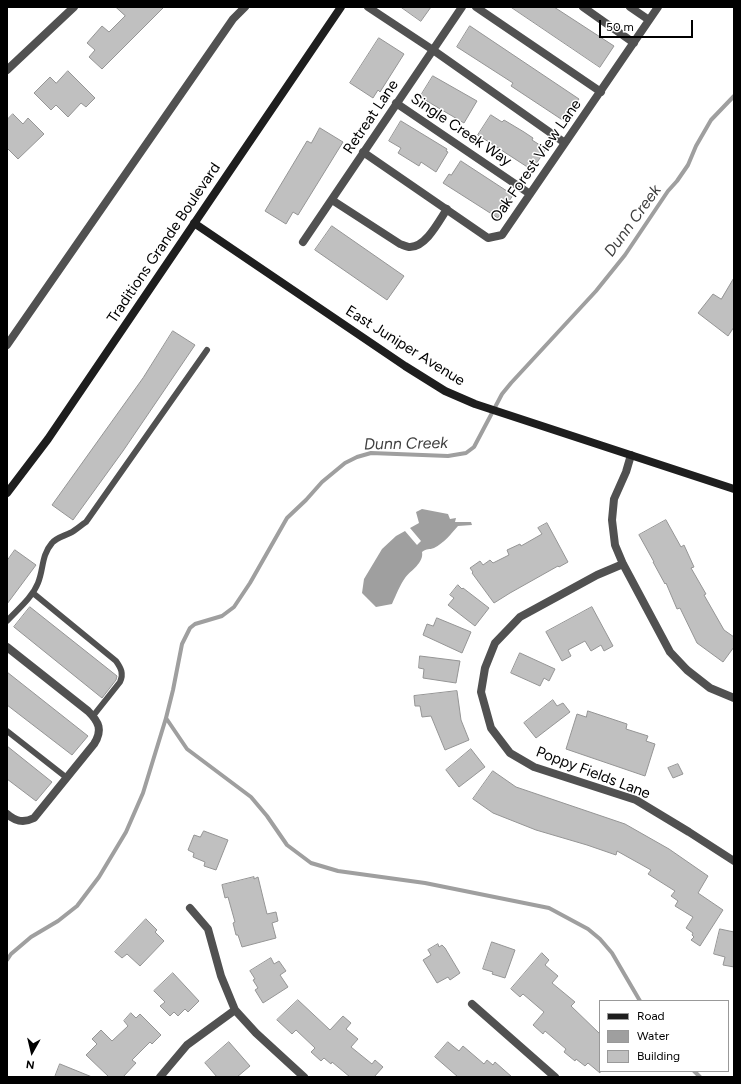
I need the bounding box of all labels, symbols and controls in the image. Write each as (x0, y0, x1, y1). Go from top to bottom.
scale bar (601, 12, 695, 38)
text: 50 m (606, 20, 634, 34)
street label: Retreat Lane (340, 77, 402, 157)
street label: Single Creek Way (407, 90, 515, 170)
street label: Oak Forest View Lane (487, 96, 585, 226)
street label: Traditions Grande Boulevard (104, 159, 224, 327)
water label: Dunn Creek (601, 181, 665, 261)
street label: East Juniper Avenue (342, 302, 468, 390)
water label: Dunn Creek (364, 434, 448, 454)
street label: Poppy Fields Lane (533, 743, 653, 803)
legend (599, 1000, 729, 1072)
text: Road (637, 1009, 665, 1023)
text: Water (637, 1029, 669, 1043)
north arrow (12, 1032, 52, 1072)
text: Building (637, 1049, 680, 1063)
text: N (25, 1057, 35, 1071)

